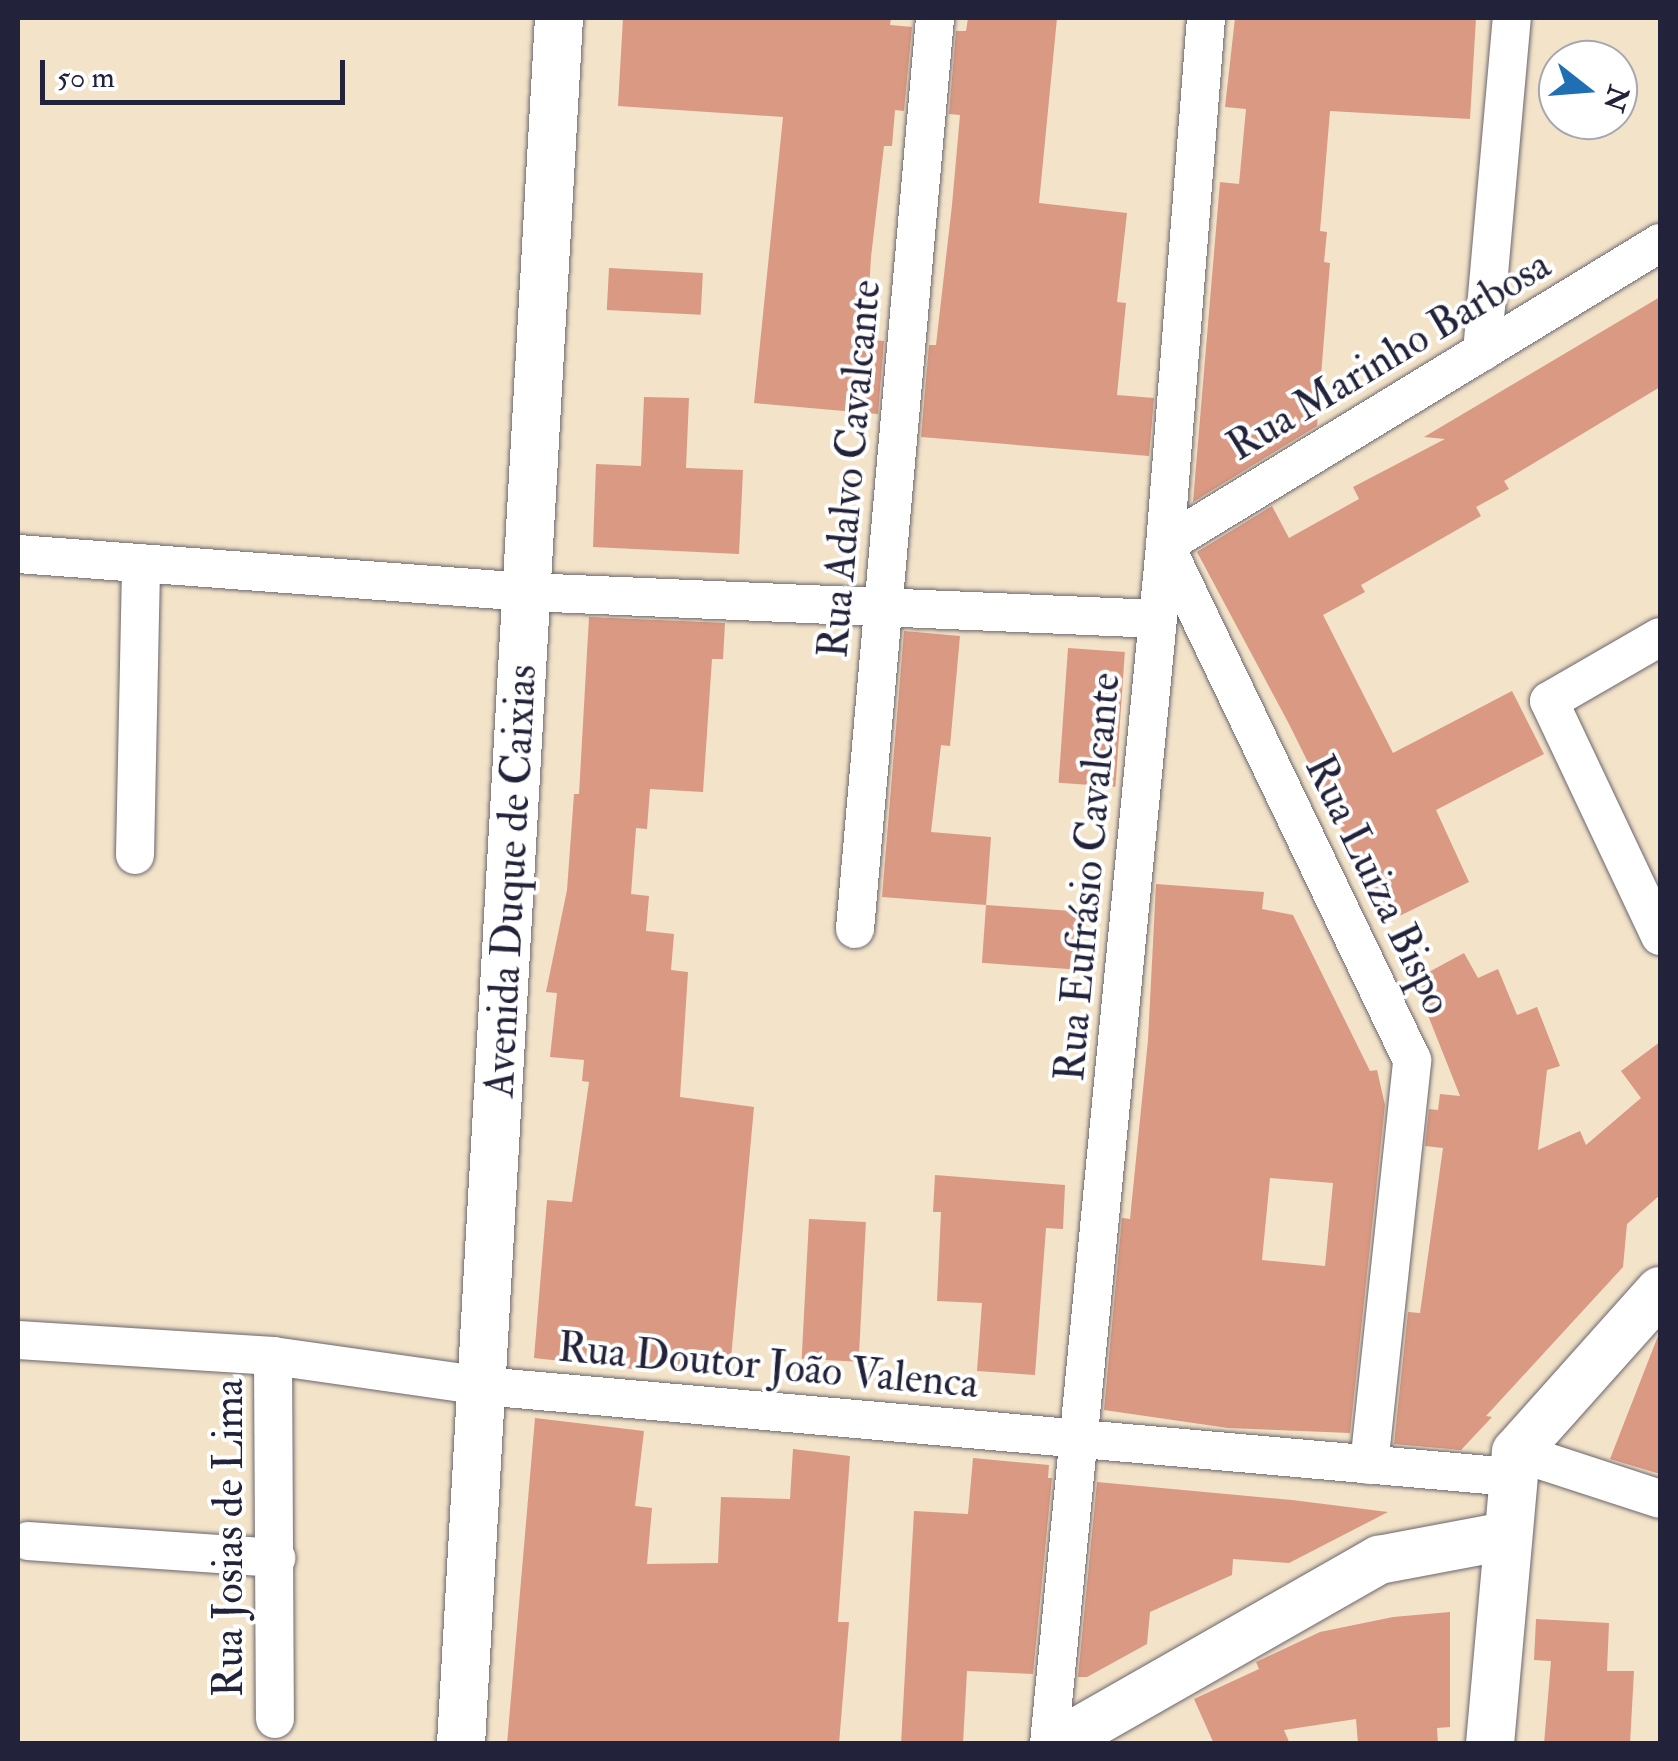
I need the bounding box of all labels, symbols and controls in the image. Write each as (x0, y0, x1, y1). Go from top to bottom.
scale bar (45, 40, 350, 102)
north arrow (1538, 40, 1638, 140)
text: 50 m (57, 59, 115, 96)
text: N (1595, 81, 1636, 115)
street label: Rua Marinho Barbosa (1218, 240, 1560, 472)
street label: Rua Adalvo Cavalcante (808, 278, 892, 660)
street label: Avenida Duque de Caixias (474, 663, 548, 1099)
street label: Rua Eufrásio Cavalcante (1045, 671, 1131, 1083)
street label: Rua Luiza Bispo (1294, 747, 1462, 1023)
street label: Rua Doutor João Valenca (556, 1323, 980, 1409)
street label: Rua Josias de Lima (204, 1379, 254, 1697)

